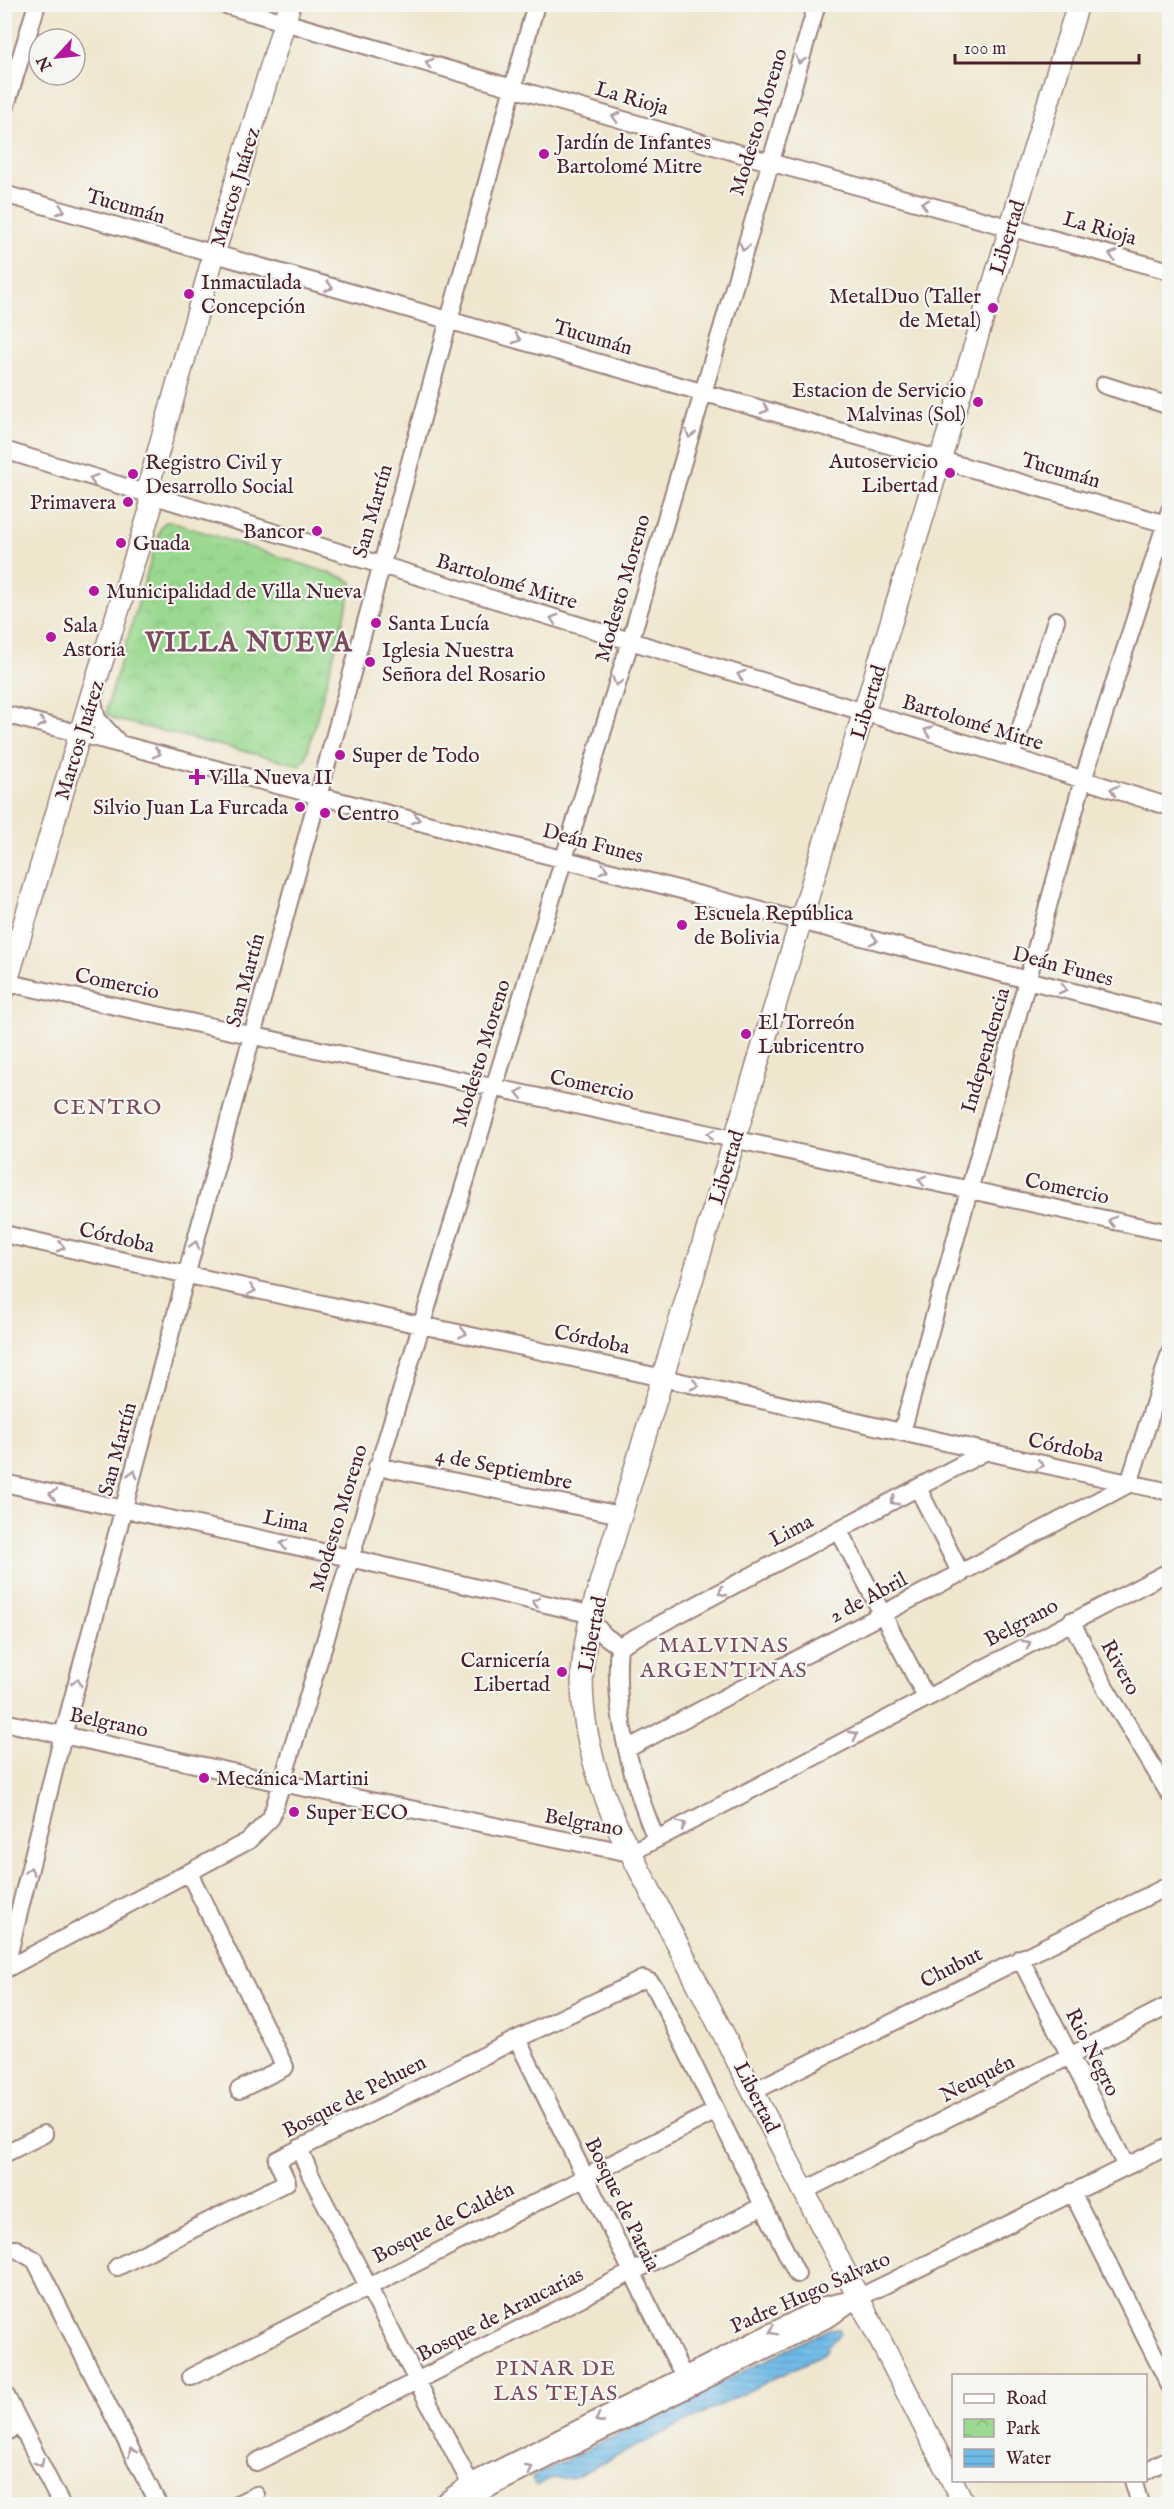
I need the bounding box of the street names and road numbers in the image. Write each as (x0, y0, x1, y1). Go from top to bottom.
street label: Modesto Moreno (724, 45, 795, 199)
street label: La Rioja (592, 76, 672, 123)
street label: Marcos Juárez (205, 124, 268, 251)
street label: Tucumán (83, 183, 168, 232)
street label: Libertad (984, 196, 1033, 278)
street label: La Rioja (1060, 206, 1140, 253)
street label: Tucumán (550, 314, 635, 363)
street label: Tucumán (1018, 447, 1103, 496)
street label: San Martín (347, 461, 400, 561)
street label: Modesto Moreno (589, 511, 657, 666)
street label: Bartolomé Mitre (433, 548, 581, 617)
street label: Libertad (845, 661, 894, 743)
street label: Marcos Juárez (49, 677, 112, 804)
street label: Bartolomé Mitre (899, 689, 1047, 758)
street label: Deán Funes (539, 818, 646, 871)
street label: San Martín (221, 930, 272, 1030)
street label: Deán Funes (1009, 941, 1116, 994)
street label: Comercio (72, 962, 161, 1007)
street label: Modesto Moreno (447, 976, 518, 1130)
street label: Independencia (956, 984, 1017, 1116)
street label: Comercio (547, 1064, 636, 1109)
street label: Libertad (703, 1126, 752, 1208)
street label: Comercio (1022, 1167, 1111, 1212)
street label: Córdoba (76, 1217, 158, 1260)
street label: Córdoba (551, 1319, 633, 1362)
street label: San Martín (93, 1399, 144, 1499)
street label: Córdoba (1025, 1427, 1107, 1470)
street label: Modesto Moreno (304, 1441, 375, 1595)
street label: 4 de Septiembre (433, 1442, 575, 1497)
street label: Lima (260, 1504, 312, 1541)
street label: Lima (765, 1508, 819, 1554)
street label: 2 de Abril (825, 1567, 912, 1630)
street label: Libertad (573, 1593, 614, 1674)
street label: Belgrano (980, 1593, 1063, 1654)
street label: Rivero (1094, 1635, 1146, 1700)
street label: Belgrano (67, 1702, 151, 1745)
street label: Belgrano (542, 1803, 625, 1844)
street label: Chubut (916, 1941, 987, 1995)
street label: Rio Negro (1058, 2004, 1125, 2101)
street label: Bosque de Pehuen (278, 2049, 431, 2145)
street label: Neuquén (936, 2049, 1020, 2110)
street label: Libertad (726, 2057, 785, 2139)
street label: Bosque de Pataia (578, 2133, 666, 2277)
street label: Bosque de Caldén (368, 2176, 519, 2271)
street label: Padre Hugo Salvato (726, 2246, 895, 2341)
street label: Bosque de Araucarias (413, 2262, 588, 2369)

